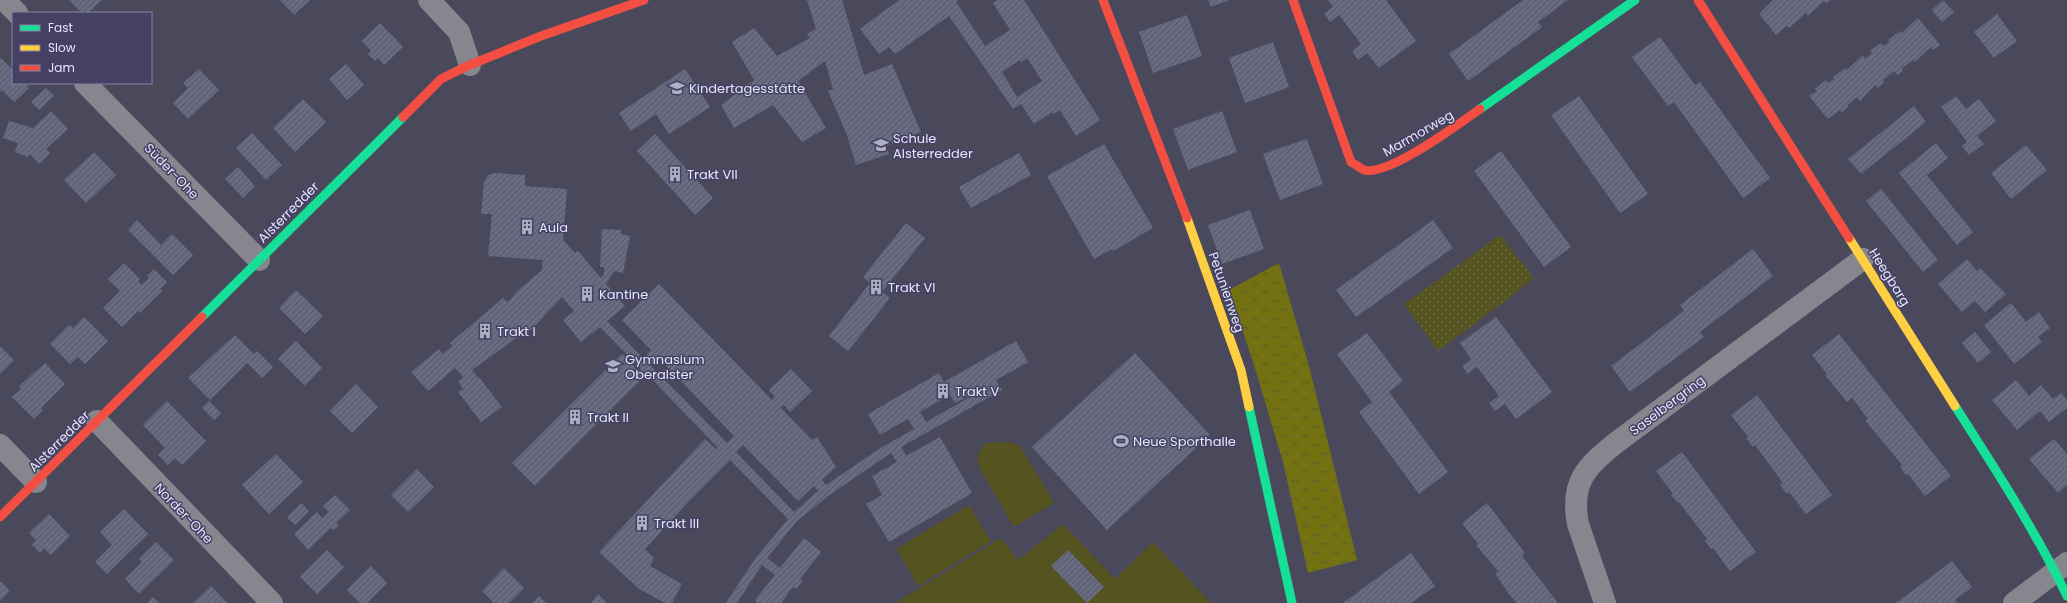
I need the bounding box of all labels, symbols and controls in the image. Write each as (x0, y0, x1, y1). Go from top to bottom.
legend (12, 12, 152, 84)
text: Fast (48, 19, 73, 36)
text: Slow (48, 39, 76, 56)
text: Jam (48, 59, 75, 76)
school or university icon: Kindertagesstätte (668, 79, 686, 97)
place label: Kindertagesstätte (689, 79, 805, 98)
street label: Marmorweg (1379, 105, 1457, 161)
place label: Schule Alsterredder (893, 129, 973, 163)
school or university icon: Schule Alsterredder (872, 136, 890, 154)
street label: Süder-Ohe (140, 139, 203, 204)
building icon: Trakt VII (666, 165, 684, 183)
place label: Trakt VII (687, 165, 738, 184)
street label: Alsterredder (253, 177, 323, 247)
building icon: Aula (518, 218, 536, 236)
place label: Aula (539, 218, 568, 237)
street label: Heegbarg (1864, 245, 1915, 310)
street label: Petunienweg (1204, 249, 1249, 335)
building icon: Trakt VI (867, 278, 885, 296)
place label: Trakt VI (888, 278, 936, 297)
building icon: Kantine (578, 285, 596, 303)
place label: Kantine (599, 285, 648, 304)
building icon: Trakt I (476, 322, 494, 340)
place label: Trakt I (497, 322, 536, 341)
place label: Gymnasium Oberalster (625, 350, 705, 384)
school or university icon: Gymnasium Oberalster (604, 357, 622, 375)
street label: Saselbergring (1626, 371, 1709, 440)
building icon: Trakt V (934, 382, 952, 400)
place label: Trakt V (955, 382, 1000, 401)
street label: Alsterredder (24, 406, 94, 476)
building icon: Trakt II (566, 408, 584, 426)
place label: Trakt II (587, 408, 629, 427)
sports icon: Neue Sporthalle (1112, 432, 1130, 450)
place label: Neue Sporthalle (1133, 432, 1236, 451)
street label: Norder-Ohe (150, 479, 217, 548)
building icon: Trakt III (633, 514, 651, 532)
place label: Trakt III (654, 514, 699, 533)

